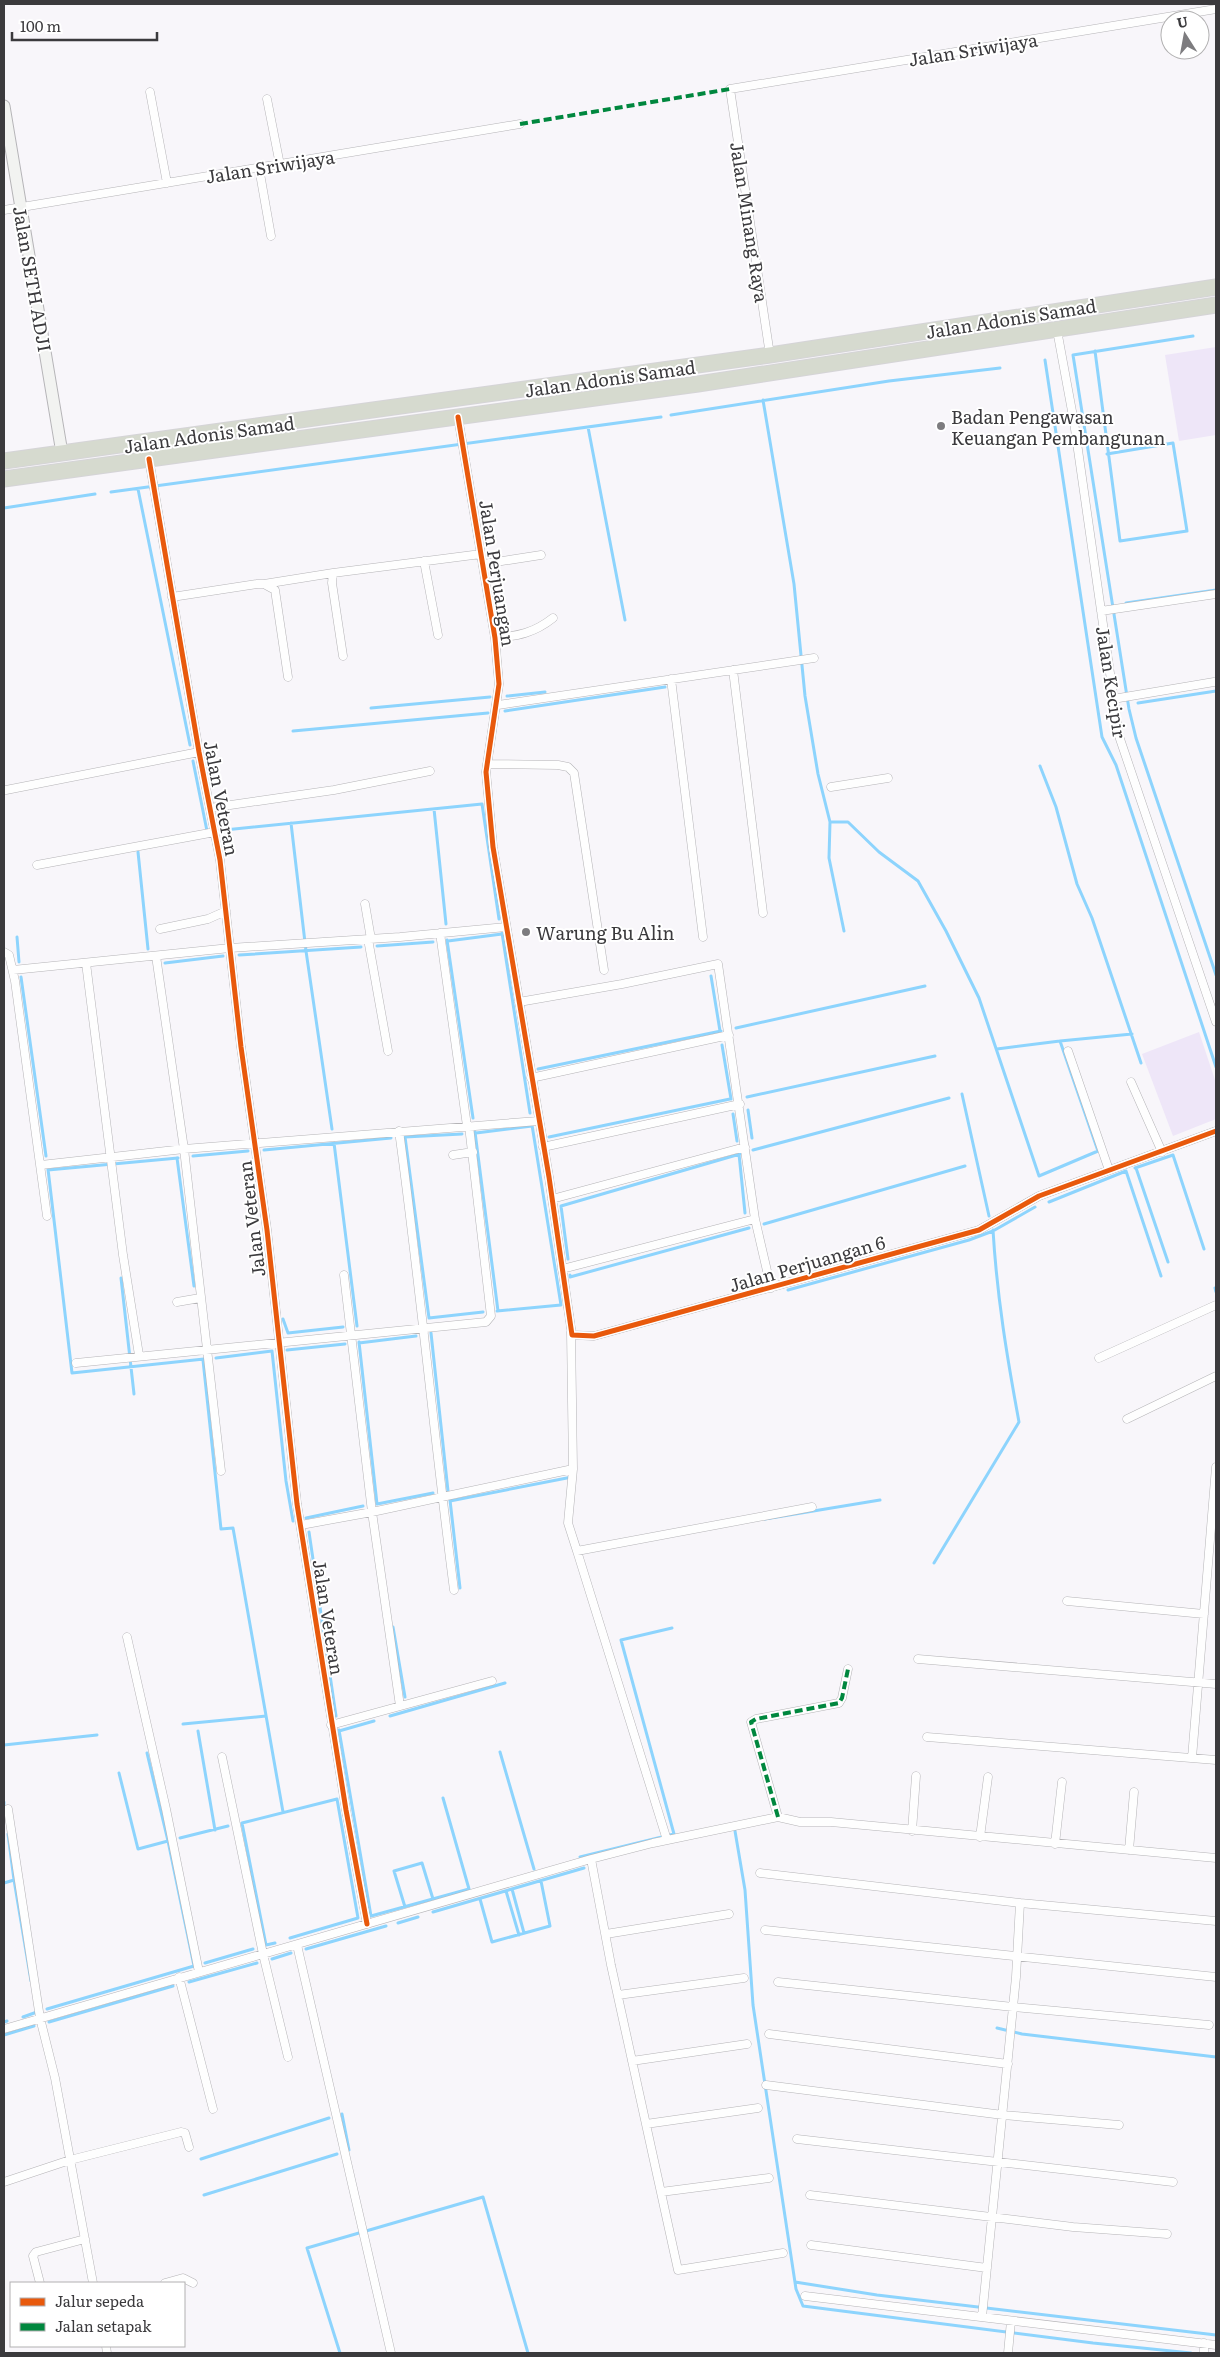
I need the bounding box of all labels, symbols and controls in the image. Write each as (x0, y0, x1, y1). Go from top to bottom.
scale bar (12, 10, 158, 42)
north arrow (1160, 10, 1210, 60)
text: U (1175, 10, 1190, 32)
text: 100 m (20, 14, 61, 37)
street label: Jalan Sriwijaya (907, 25, 1040, 73)
street label: Jalan Minang Raya (724, 140, 776, 305)
street label: Jalan Sriwijaya (204, 142, 337, 190)
street label: Jalan SETH ADJI (7, 204, 59, 354)
street label: Jalan Adonis Samad (924, 291, 1098, 345)
street label: Jalan Adonis Samad (523, 353, 697, 403)
place label: Badan Pengawasan Keuangan Pembangunan (951, 403, 1165, 451)
street label: Jalan Adonis Samad (122, 409, 296, 459)
marker: Badan Pengawasan Keuangan Pembangunan (935, 420, 947, 432)
street label: Jalan Perjuangan (473, 498, 523, 648)
street label: Jalan Kecipir (1090, 624, 1134, 740)
street label: Jalan Veteran (198, 738, 246, 858)
place label: Warung Bu Alin (536, 919, 675, 946)
marker: Warung Bu Alin (520, 926, 532, 938)
street label: Jalan Veteran (230, 1159, 272, 1279)
street label: Jalan Perjuangan 6 (726, 1228, 889, 1298)
street label: Jalan Veteran (307, 1557, 351, 1677)
legend (10, 2282, 185, 2347)
text: Jalur sepeda (55, 2289, 145, 2312)
text: Jalan setapak (55, 2314, 152, 2337)

